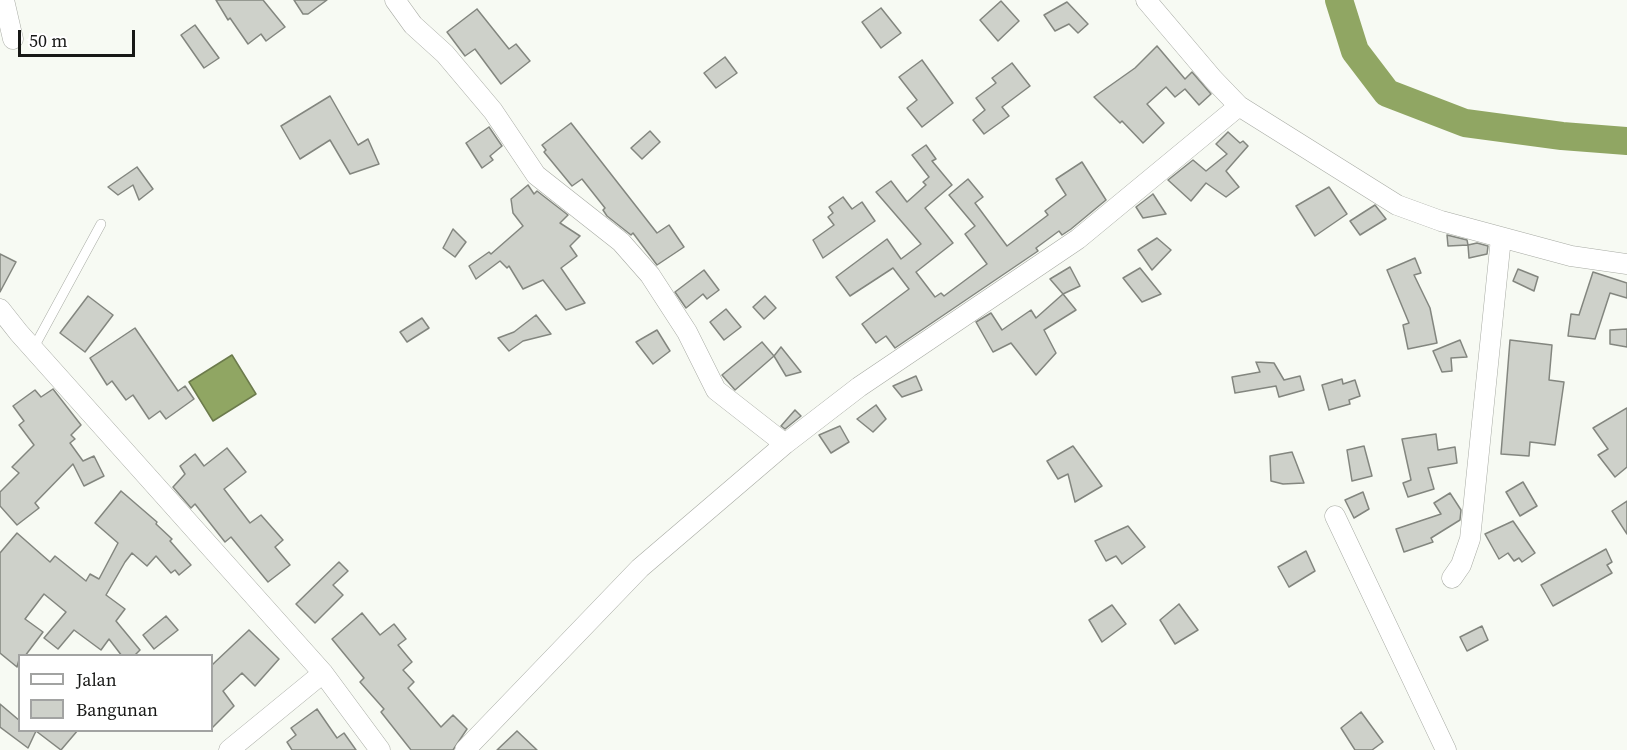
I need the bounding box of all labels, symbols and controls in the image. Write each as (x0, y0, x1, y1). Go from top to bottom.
scale bar (21, 18, 138, 56)
text: 50 m (29, 28, 67, 53)
legend (18, 654, 213, 732)
text: Jalan (76, 667, 117, 692)
text: Bangunan (76, 697, 158, 722)

